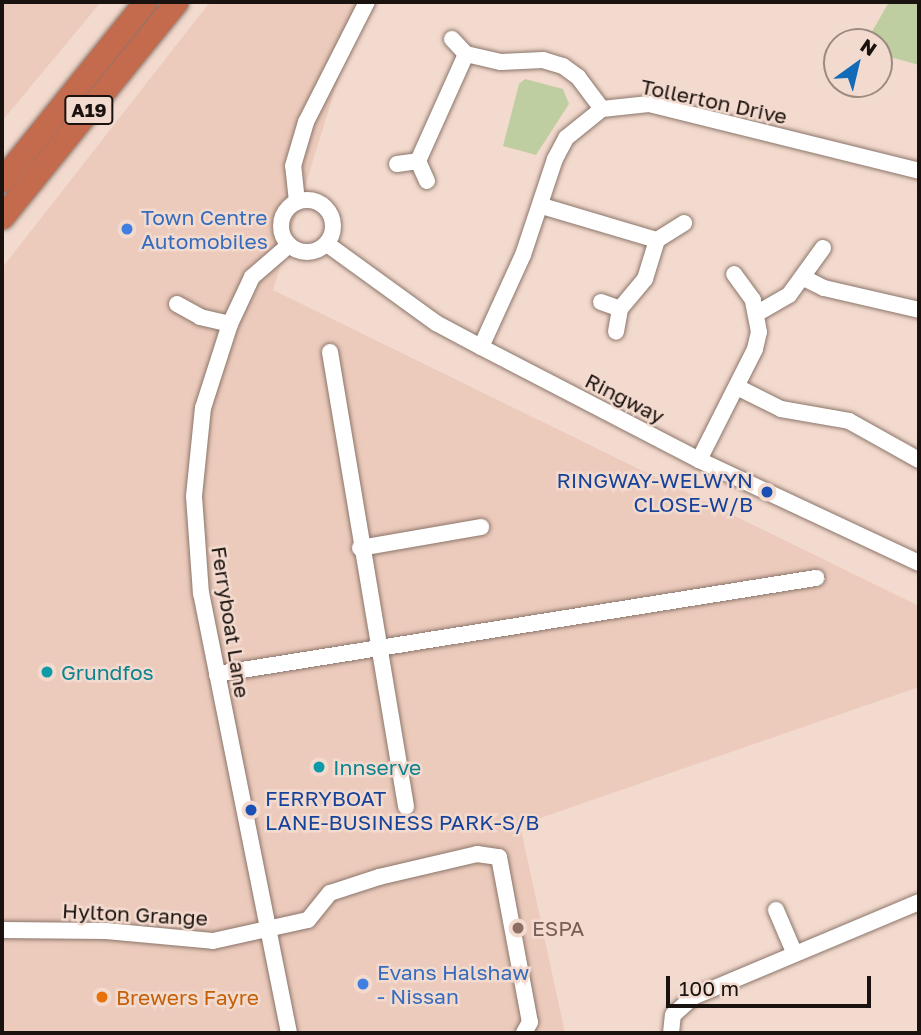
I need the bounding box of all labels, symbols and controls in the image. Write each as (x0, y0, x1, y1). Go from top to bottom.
north arrow (823, 28, 893, 98)
text: N (856, 33, 881, 60)
street label: Tollerton Drive (639, 73, 789, 129)
road number: A19 (63, 94, 115, 125)
place label: Town Centre Automobiles (141, 204, 268, 254)
marker: Town Centre Automobiles (119, 221, 135, 237)
street label: Ringway (581, 367, 669, 429)
place label: RINGWAY-WELWYN CLOSE-W/B (556, 467, 753, 517)
marker: RINGWAY-WELWYN CLOSE-W/B (759, 484, 775, 500)
street label: Ferryboat Lane (207, 544, 255, 700)
place label: Grundfos (61, 659, 154, 685)
marker: Grundfos (39, 664, 55, 680)
place label: Innserve (333, 754, 421, 780)
marker: Innserve (311, 759, 327, 775)
place label: FERRYBOAT LANE-BUSINESS PARK-S/B (265, 785, 539, 835)
marker: FERRYBOAT LANE-BUSINESS PARK-S/B (243, 802, 259, 818)
street label: Hylton Grange (62, 898, 208, 930)
place label: ESPA (532, 915, 584, 941)
marker: ESPA (510, 920, 526, 936)
place label: Evans Halshaw - Nissan (377, 959, 529, 1009)
scale bar (669, 962, 874, 1006)
text: 100 m (679, 975, 739, 1001)
marker: Evans Halshaw - Nissan (355, 976, 371, 992)
place label: Brewers Fayre (116, 984, 259, 1010)
marker: Brewers Fayre (94, 989, 110, 1005)

